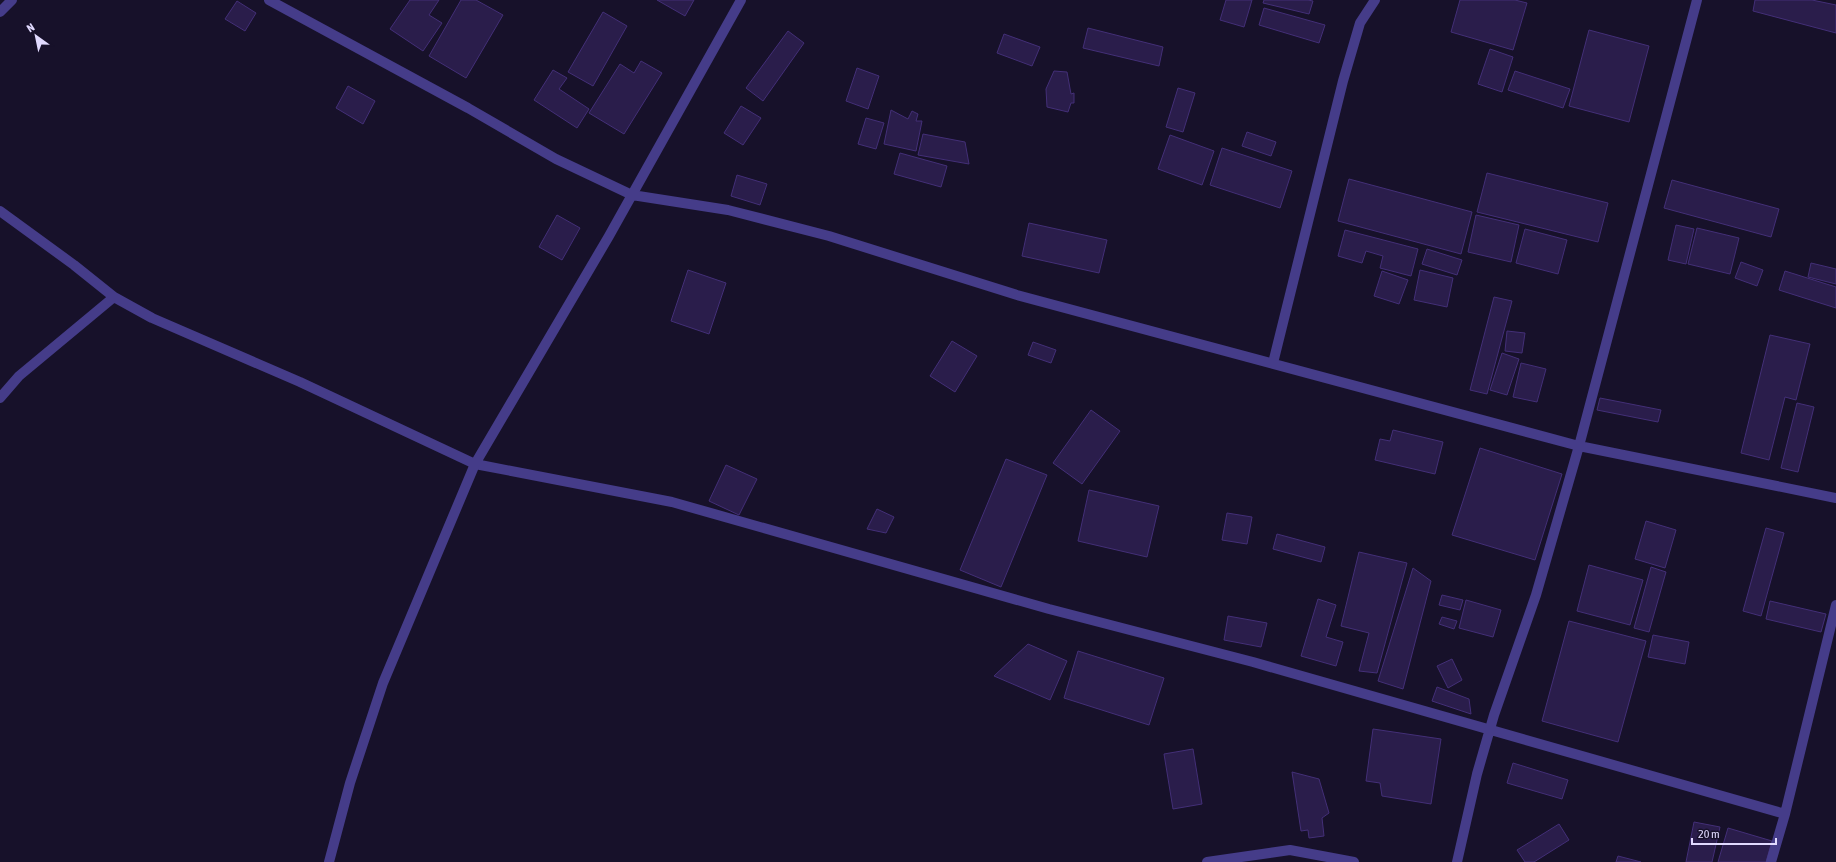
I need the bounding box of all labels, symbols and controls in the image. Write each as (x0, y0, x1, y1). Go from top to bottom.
north arrow (16, 16, 56, 56)
text: N (25, 21, 37, 34)
scale bar (1692, 820, 1776, 846)
text: 20 m (1698, 827, 1720, 841)

